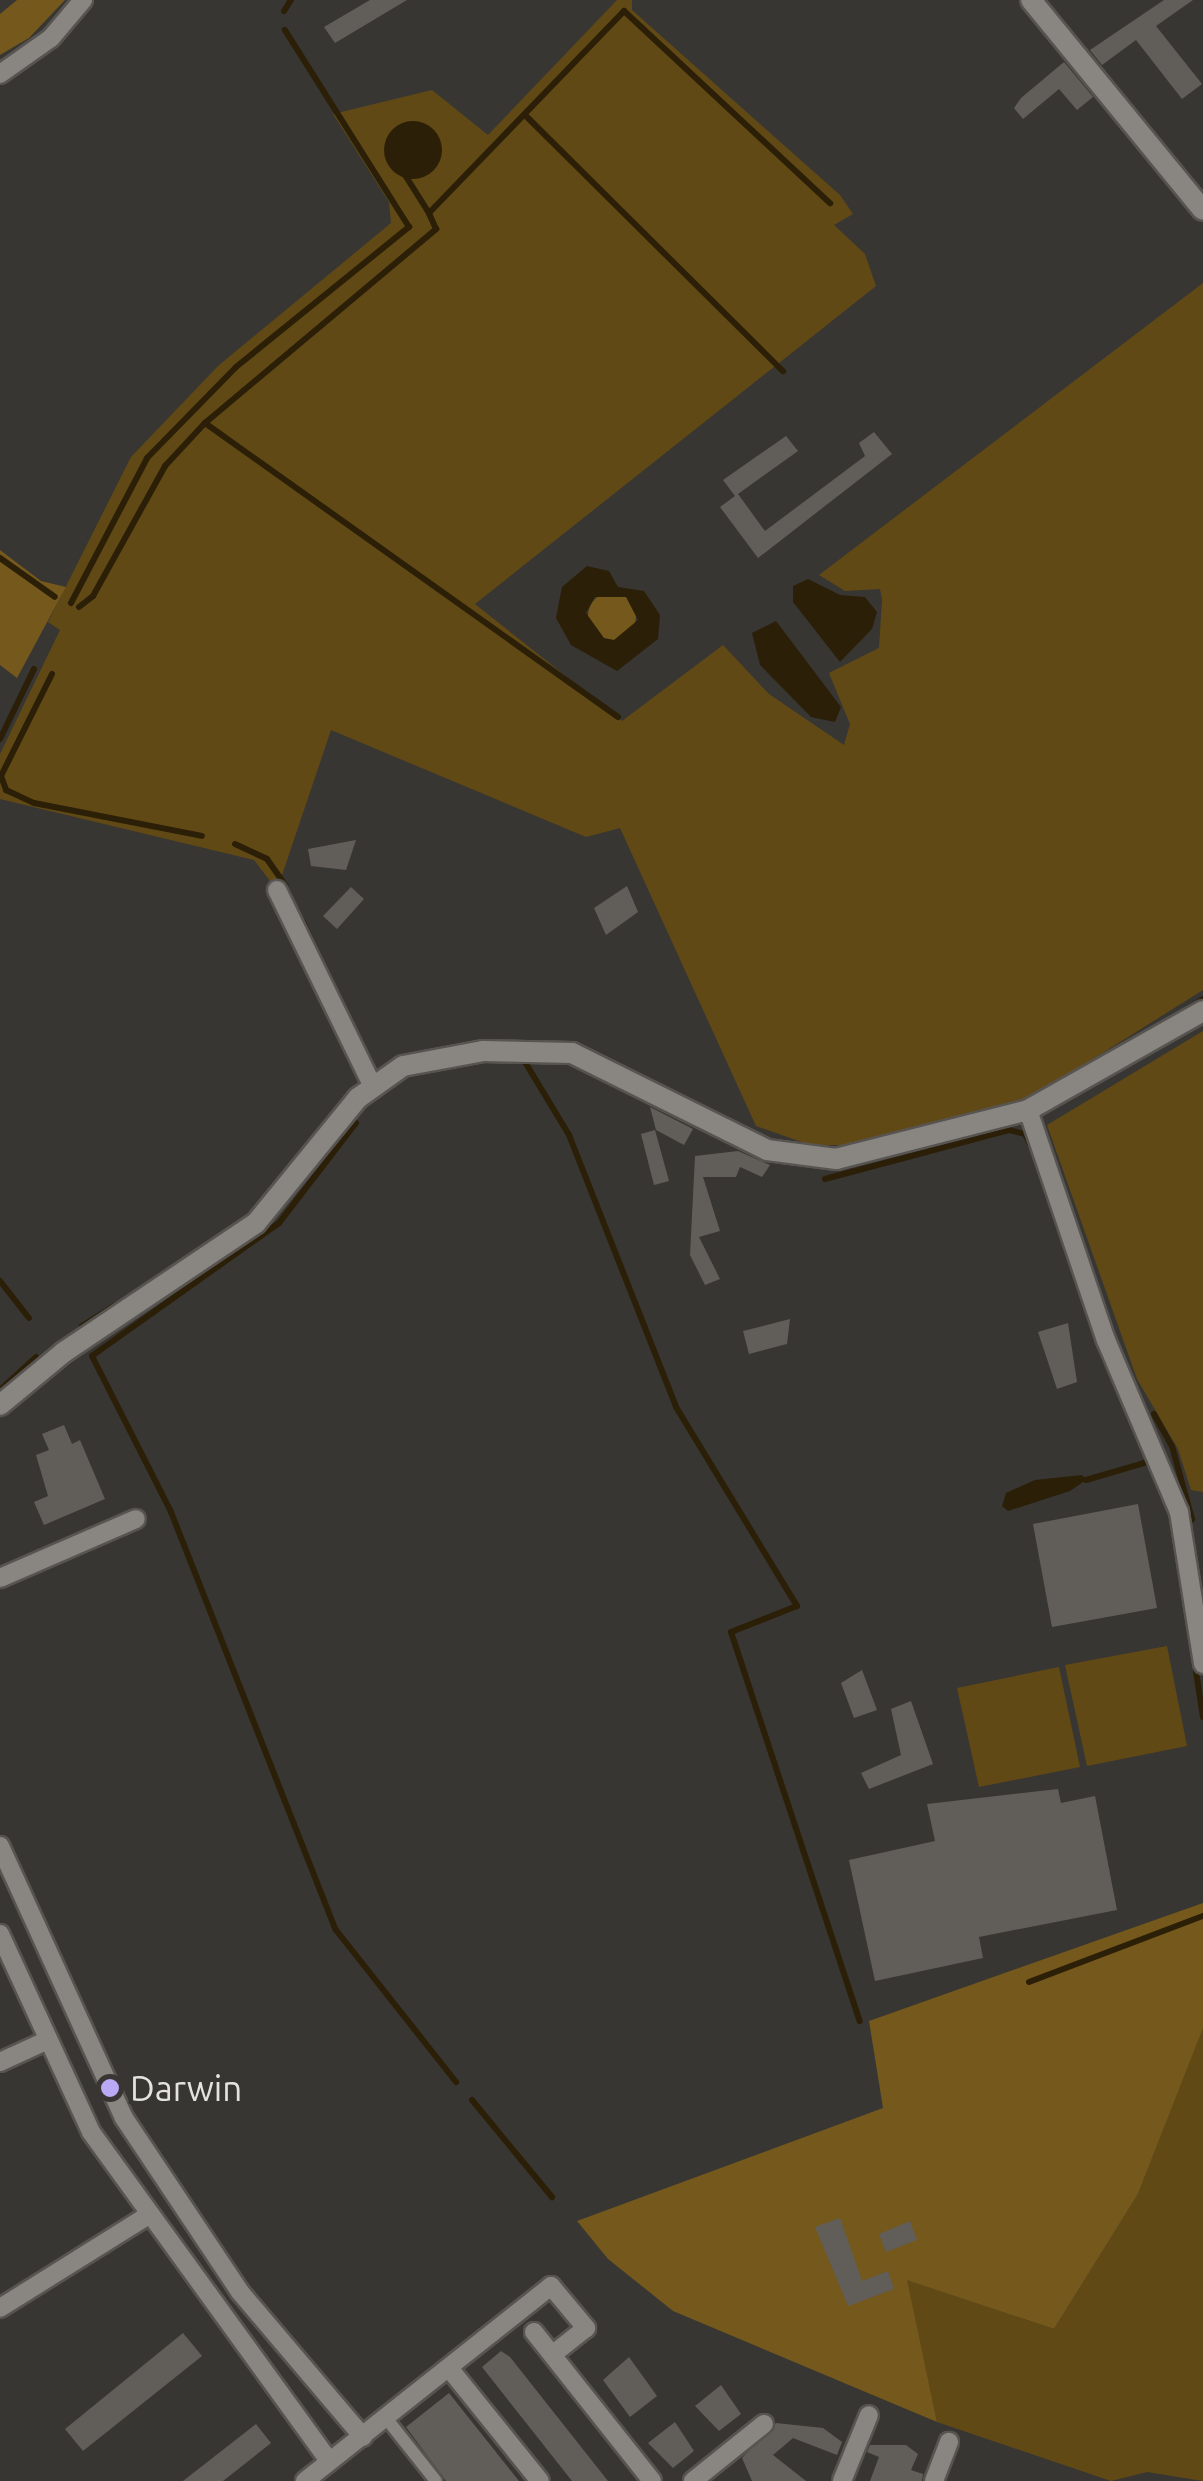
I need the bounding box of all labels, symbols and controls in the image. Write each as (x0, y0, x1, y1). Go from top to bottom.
place label: Darwin (130, 2067, 242, 2109)
marker: Darwin (99, 2077, 121, 2099)

